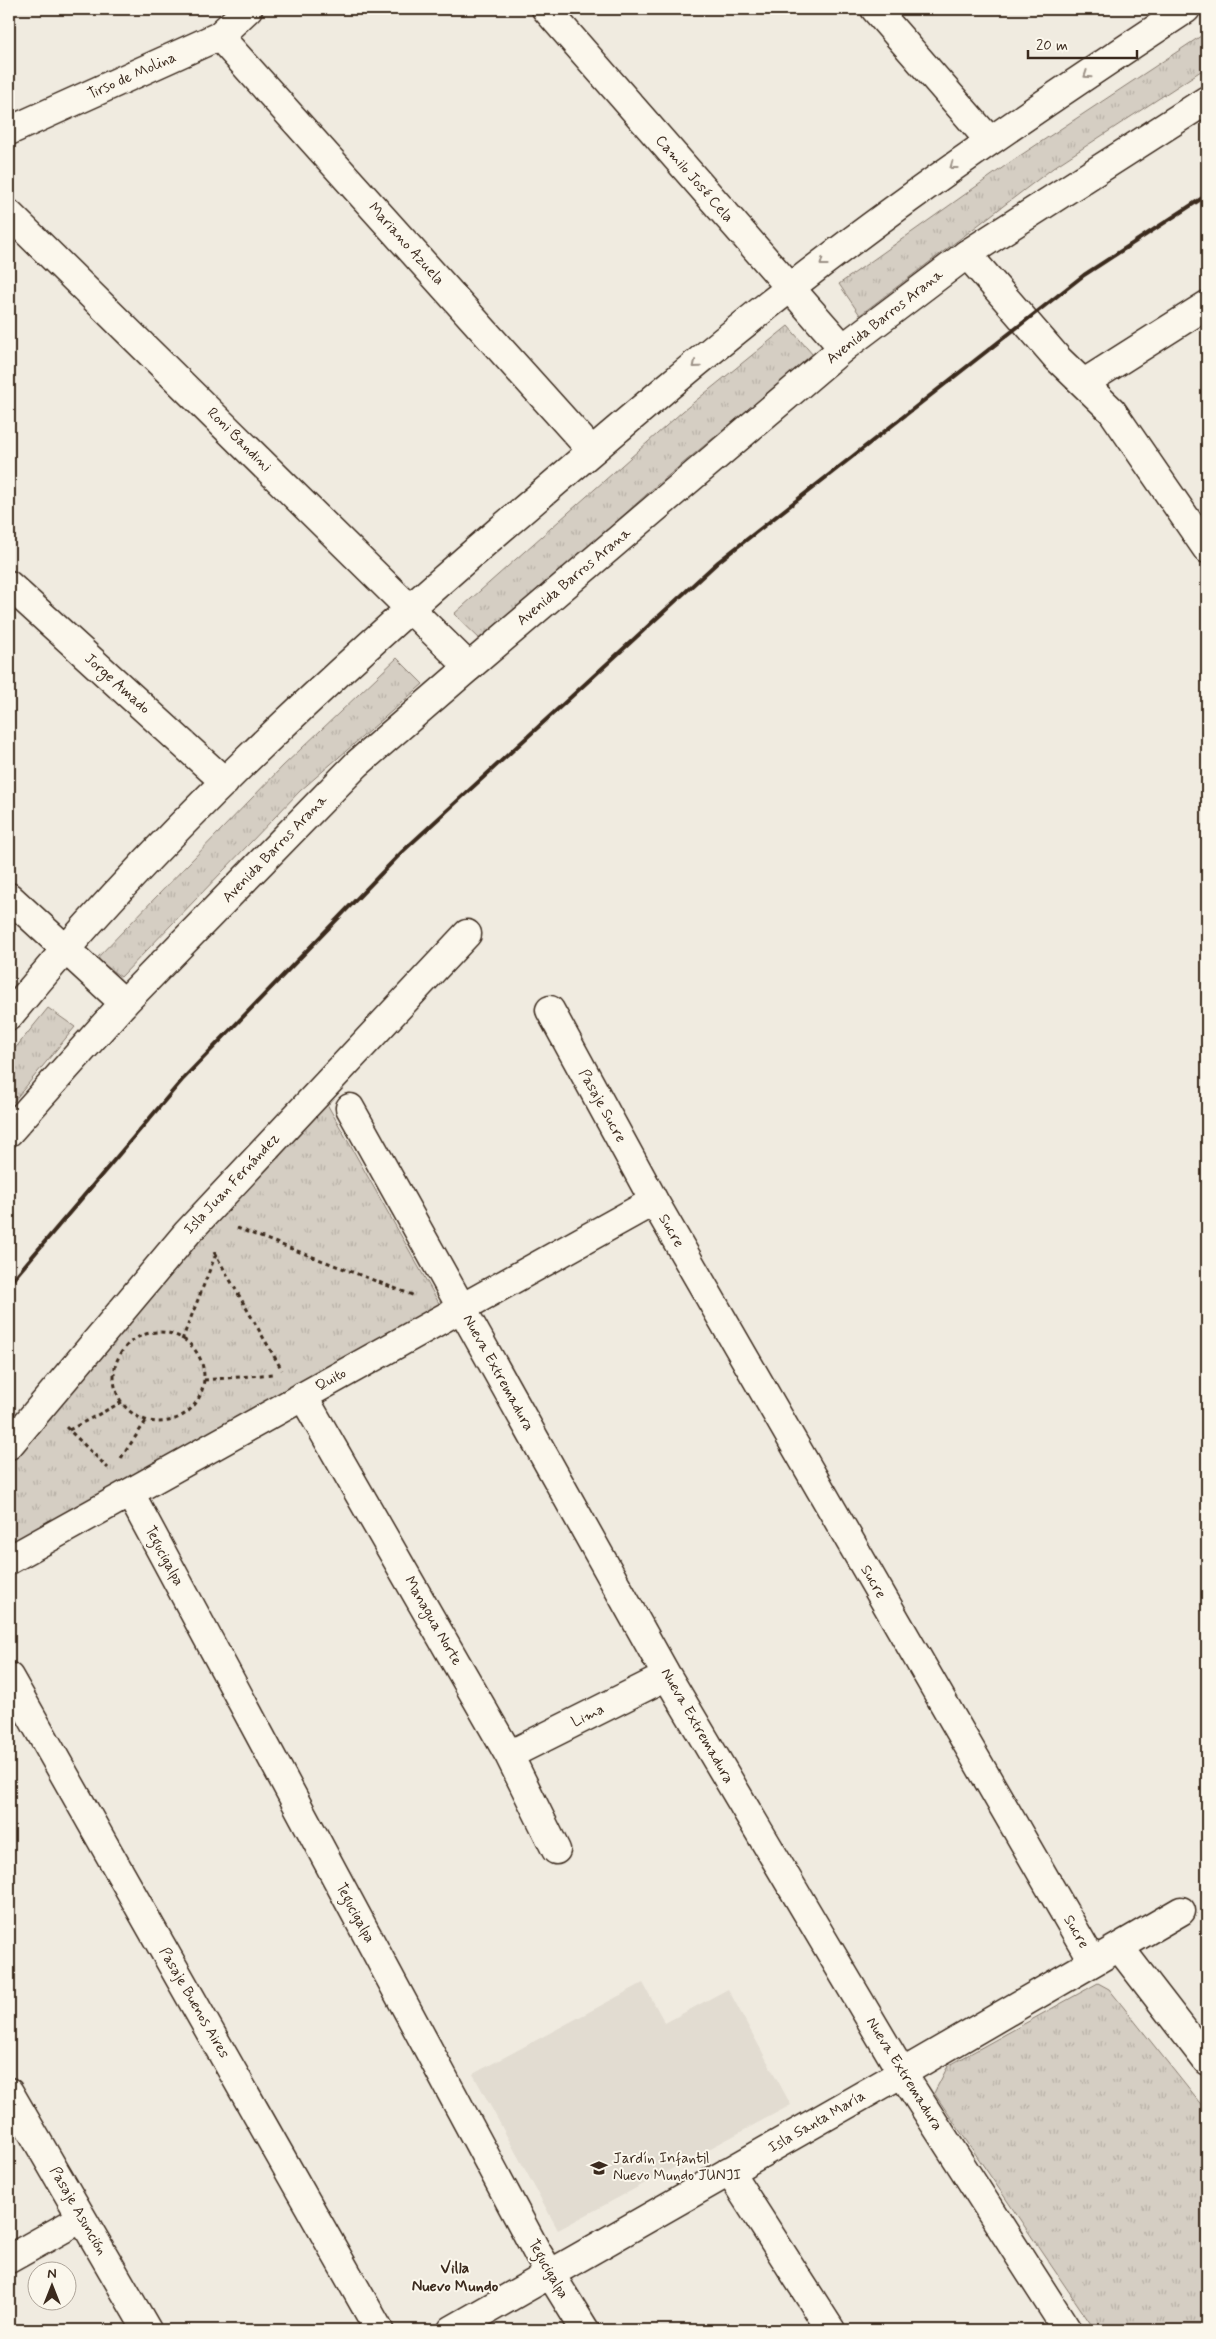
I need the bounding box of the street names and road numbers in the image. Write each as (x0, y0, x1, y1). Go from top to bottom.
street label: Tirso de Molina (85, 47, 180, 104)
street label: Camilo José Cela (650, 131, 738, 227)
street label: Mariano Azuela (364, 198, 448, 290)
street label: Avenida Barros Arana (822, 264, 948, 369)
street label: Roni Bandini (202, 403, 276, 477)
street label: Avenida Barros Arana (513, 523, 636, 631)
street label: Jorge Amado (79, 649, 154, 720)
street label: Avenida Barros Arana (218, 790, 333, 907)
street label: Pasaje Sucre (574, 1066, 631, 1147)
street label: Isla Juan Fernández (180, 1129, 285, 1239)
street label: Sucre (653, 1211, 689, 1252)
street label: Nueva Extremadura (458, 1311, 538, 1435)
street label: Quito (312, 1363, 350, 1397)
street label: Tegucigalpa (139, 1522, 188, 1590)
street label: Sucre (855, 1562, 891, 1603)
street label: Managua Norte (398, 1573, 467, 1670)
street label: Nueva Extremadura (656, 1665, 738, 1787)
street label: Lima (568, 1699, 608, 1733)
street label: Tegucigalpa (330, 1879, 379, 1947)
street label: Sucre (1058, 1912, 1094, 1953)
street label: Pasaje Buenos Aires (154, 1944, 234, 2062)
street label: Nueva Extremadura (861, 2014, 947, 2134)
street label: Isla Santa María (765, 2086, 869, 2158)
street label: Pasaje Asunción (45, 2163, 111, 2259)
street label: Tegucigalpa (522, 2236, 573, 2303)

